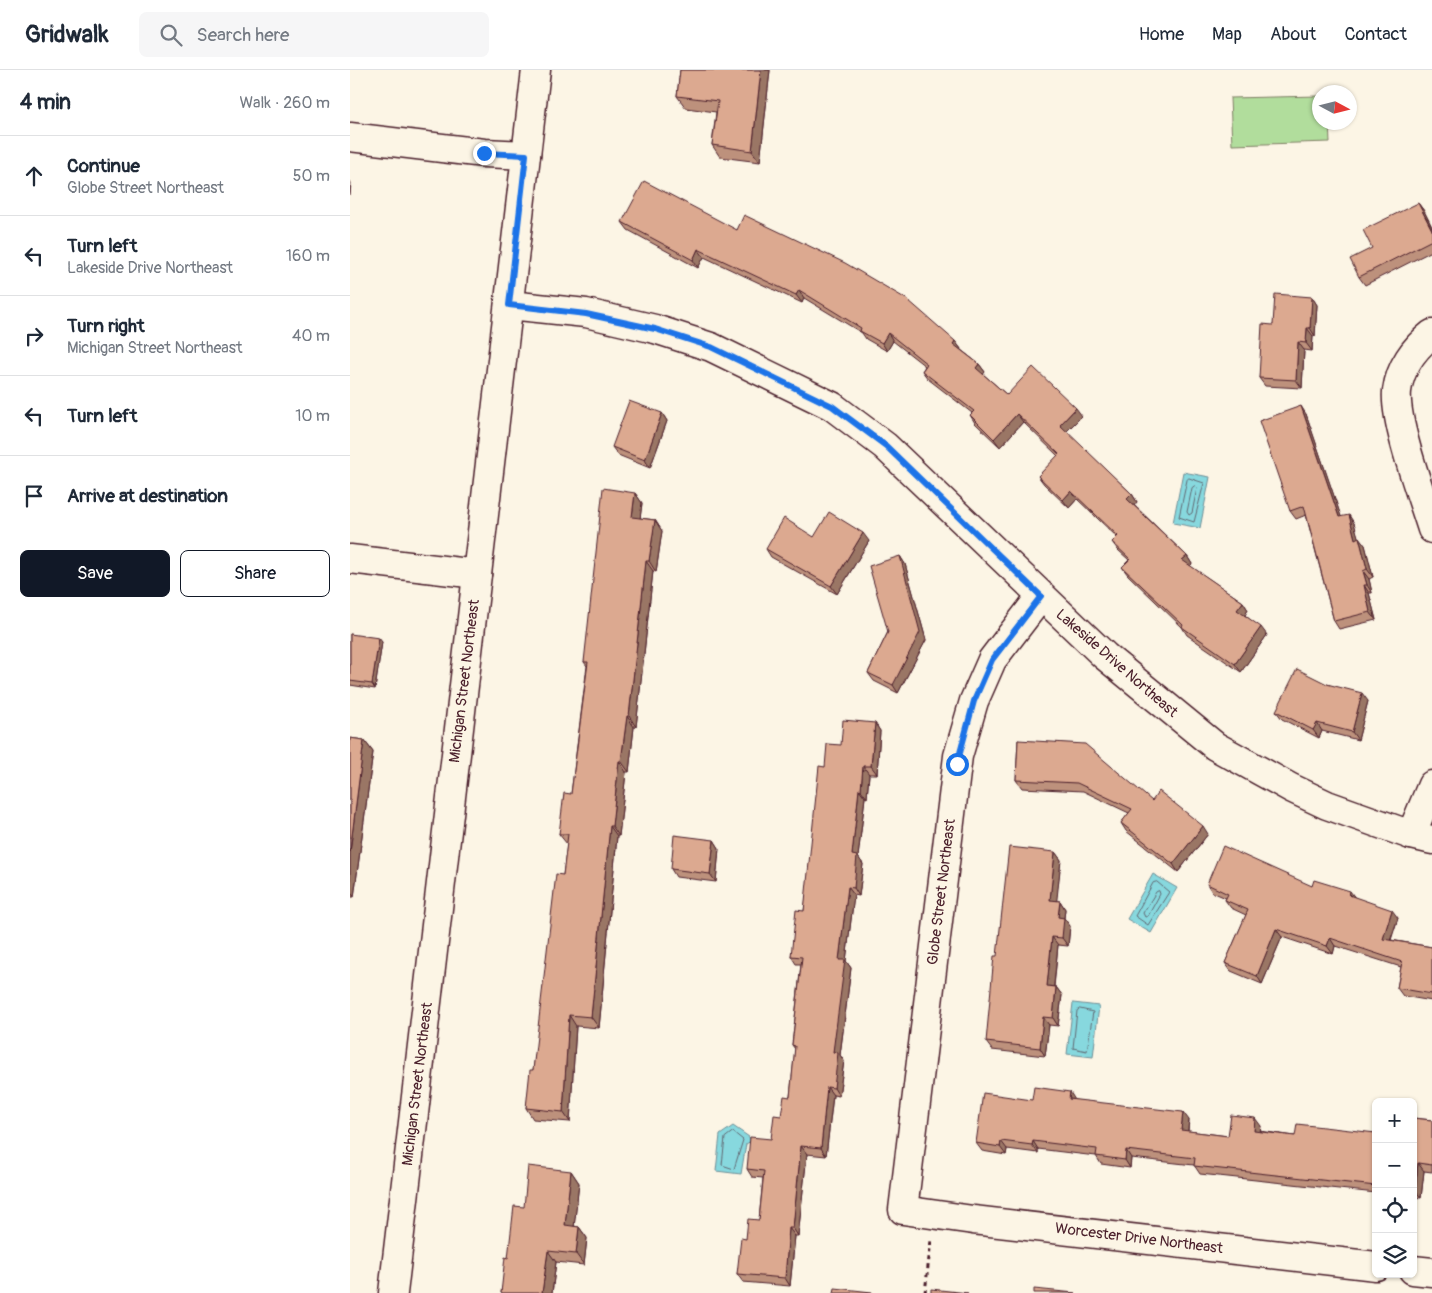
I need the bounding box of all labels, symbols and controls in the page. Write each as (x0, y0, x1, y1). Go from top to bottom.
search box (139, 12, 489, 57)
text: Gridwalk (25, 20, 109, 49)
icon: search (157, 21, 185, 49)
text: Search here (197, 23, 289, 47)
text: Home (1139, 23, 1184, 46)
text: Map (1212, 23, 1242, 46)
text: About (1270, 23, 1316, 46)
text: Contact (1344, 23, 1407, 46)
north arrow (1312, 85, 1357, 130)
text: 4 min (20, 89, 71, 116)
text: Walk · 260 m (239, 93, 330, 113)
route end (473, 142, 496, 165)
text: Continue (67, 154, 140, 178)
icon: ahead (20, 162, 48, 190)
text: 50 m (293, 166, 330, 186)
text: Globe Street Northeast (67, 178, 224, 198)
text: Turn left (67, 234, 137, 258)
icon: left (20, 242, 48, 270)
text: 160 m (286, 246, 330, 266)
text: Lakeside Drive Northeast (67, 258, 233, 278)
text: Turn right (67, 314, 145, 338)
icon: right (20, 322, 48, 350)
text: 40 m (292, 326, 330, 346)
text: Michigan Street Northeast (67, 338, 242, 358)
icon: left (20, 402, 48, 430)
text: Turn left (67, 404, 137, 428)
text: 10 m (295, 406, 330, 426)
icon: arrive (20, 482, 48, 510)
text: Arrive at destination (67, 484, 228, 508)
button: Save (20, 550, 170, 597)
button: Share (180, 550, 330, 597)
street label: Michigan Street Northeast (445, 597, 484, 764)
street label: Lakeside Drive Northeast (1052, 605, 1182, 722)
route start (946, 753, 969, 776)
street label: Globe Street Northeast (923, 817, 960, 966)
street label: Michigan Street Northeast (398, 1000, 437, 1167)
map controls (1372, 1098, 1417, 1278)
button: + (1372, 1098, 1417, 1143)
button: − (1372, 1143, 1417, 1188)
button: locate (1372, 1188, 1417, 1233)
street label: Worcester Drive Northeast (1054, 1219, 1225, 1258)
button: layers (1372, 1233, 1417, 1278)

